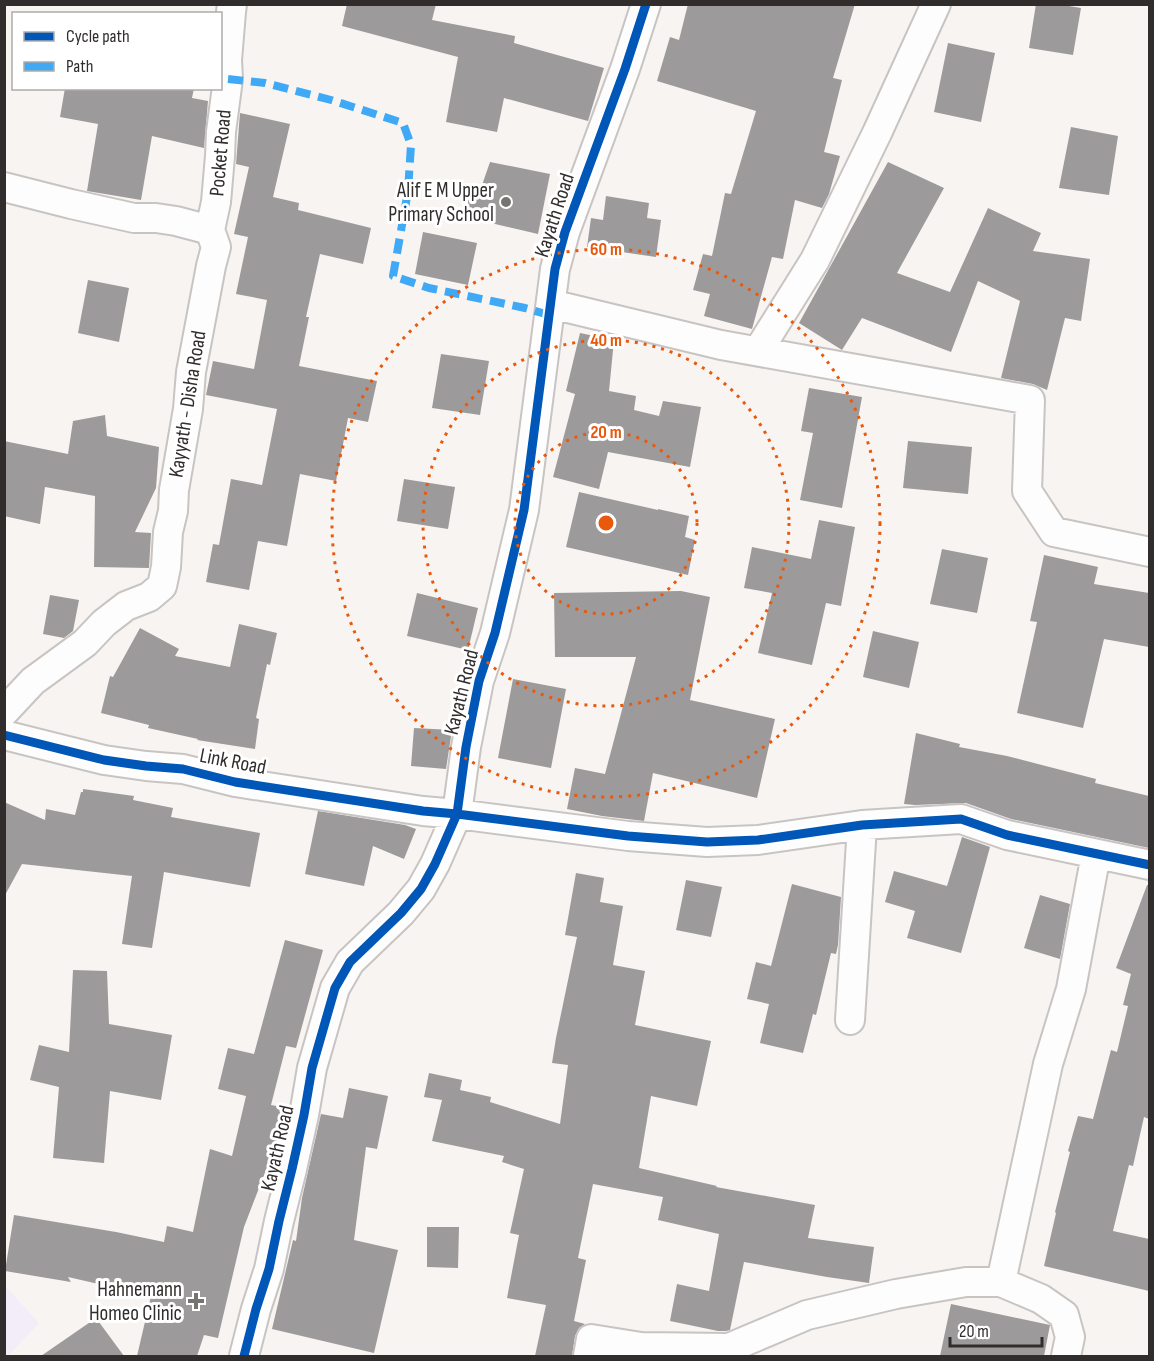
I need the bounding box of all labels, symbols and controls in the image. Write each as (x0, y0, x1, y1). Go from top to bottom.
legend (12, 12, 222, 90)
text: Cycle path (66, 26, 130, 47)
text: Path (66, 56, 94, 77)
street label: Pocket Road (204, 109, 237, 197)
street label: Kayath Road (529, 170, 580, 260)
place label: Alif E M Upper Primary School (388, 178, 494, 227)
marker: Alif E M Upper Primary School (499, 195, 513, 209)
text: 60 m (590, 239, 622, 260)
street label: Kayyath - Disha Road (164, 329, 211, 479)
text: 40 m (590, 330, 622, 351)
text: 20 m (590, 422, 622, 443)
centre of rings (596, 513, 616, 533)
street label: Kayath Road (439, 647, 484, 737)
street label: Link Road (198, 743, 268, 780)
street label: Kayath Road (256, 1103, 299, 1193)
place label: Hahnemann Homeo Clinic (89, 1277, 182, 1326)
marker: Hahnemann Homeo Clinic (187, 1292, 205, 1310)
scale bar (950, 1310, 1042, 1348)
text: 20 m (959, 1321, 989, 1342)

